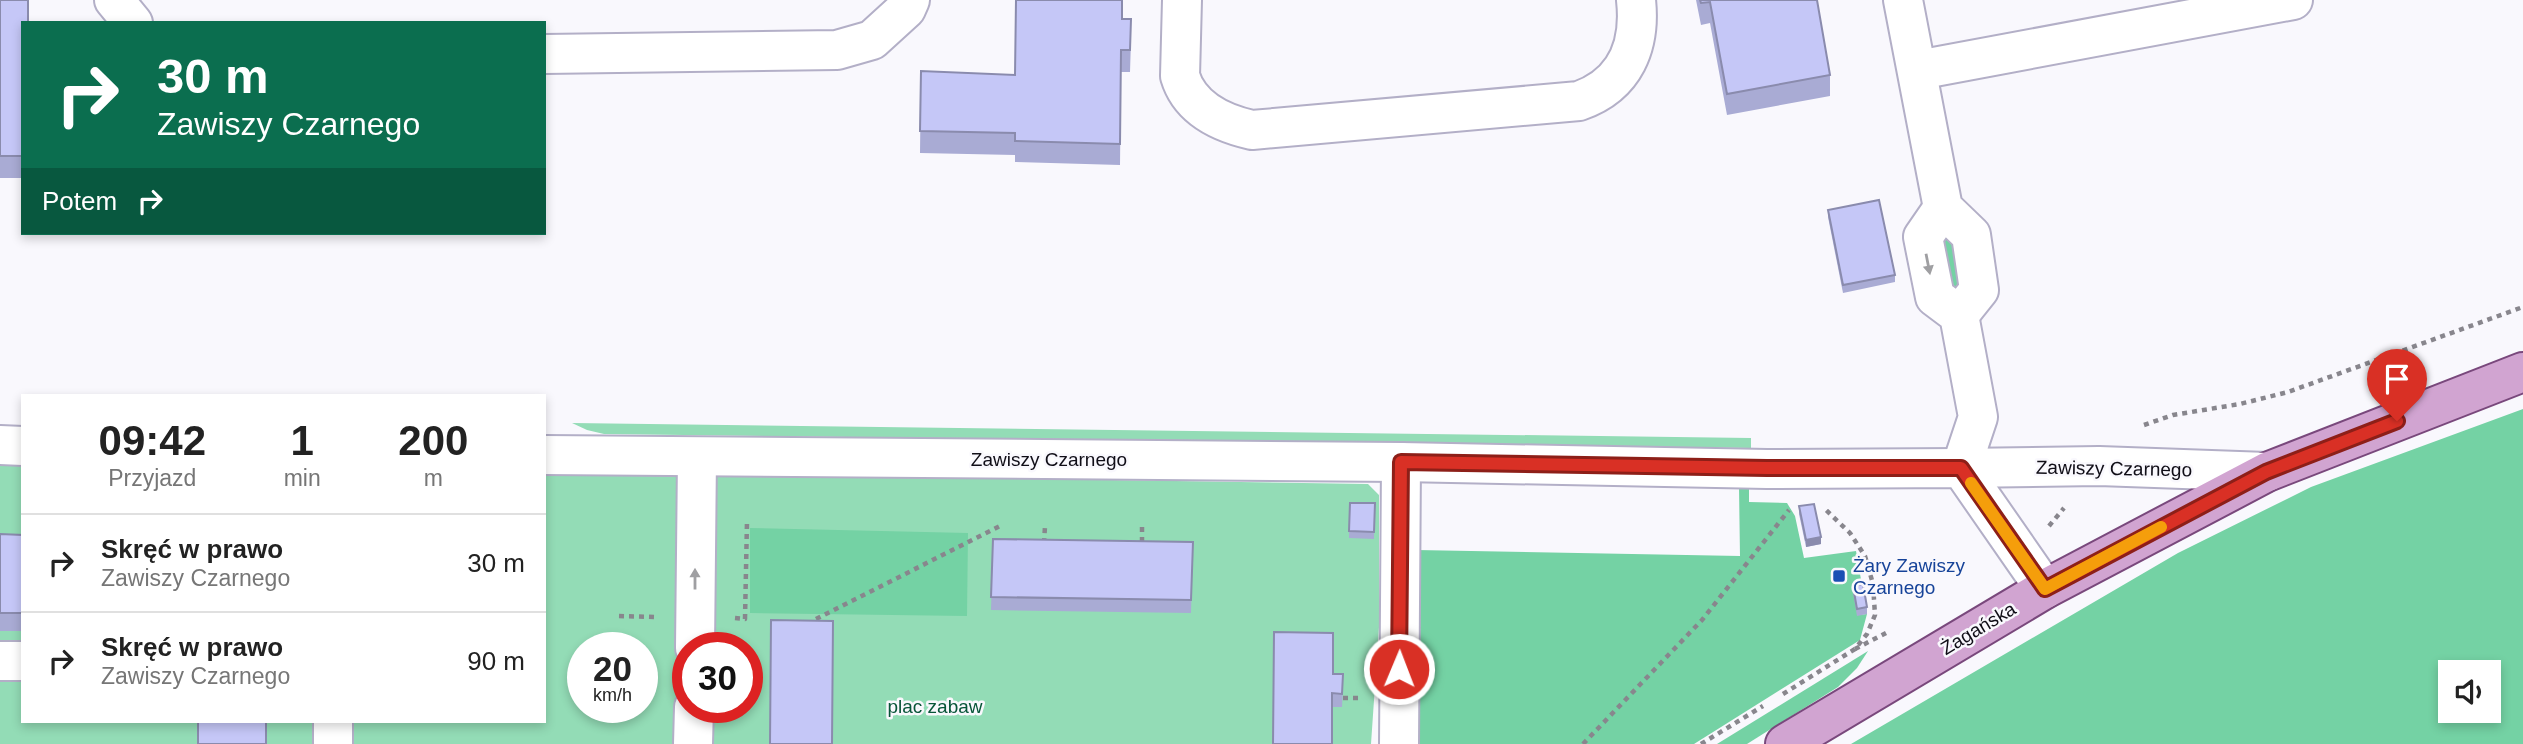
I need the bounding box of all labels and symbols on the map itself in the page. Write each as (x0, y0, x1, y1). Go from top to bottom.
one-way arrow (1923, 253, 1934, 275)
pin (2367, 349, 2427, 421)
street label: Zawiszy Czarnego (971, 449, 1127, 470)
street label: Zawiszy Czarnego (2036, 457, 2192, 480)
place label: Żary Zawiszy Czarnego (1853, 555, 1965, 598)
one-way arrow (689, 568, 701, 590)
marker: Żary Zawiszy Czarnego (1831, 568, 1847, 584)
street label: Żagańska (1937, 598, 2020, 659)
speed limit sign: 30 (672, 632, 763, 723)
position arrow (1362, 632, 1436, 706)
park label: plac zabaw (887, 696, 983, 717)

